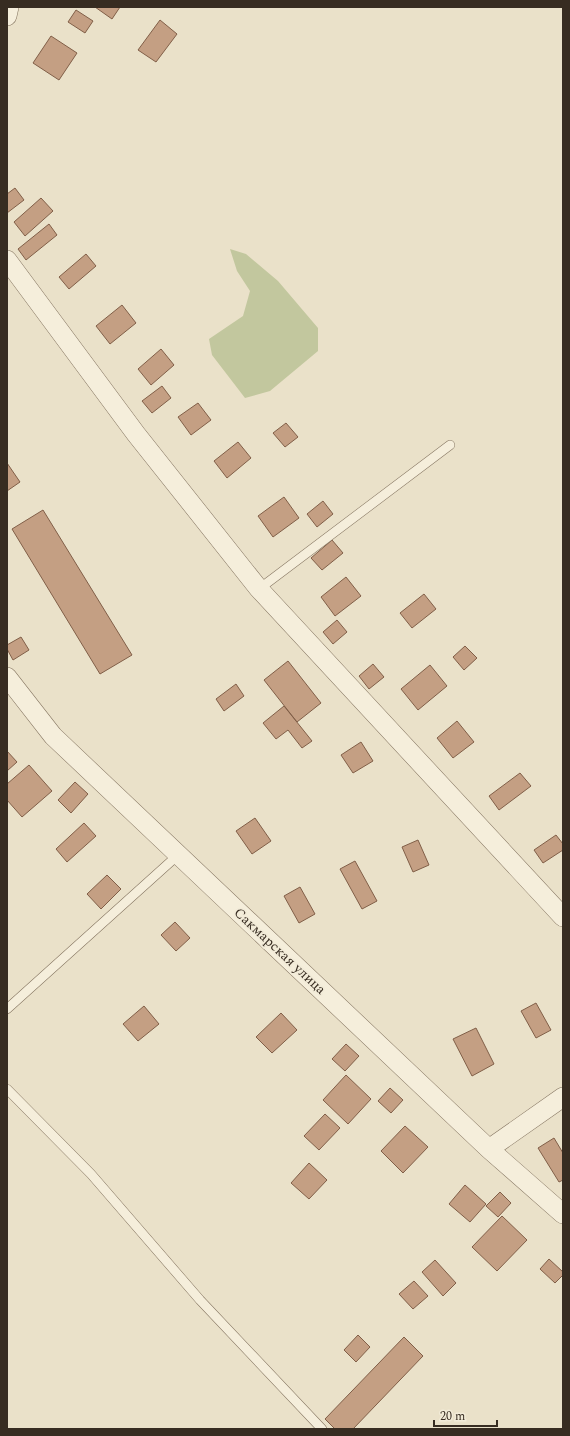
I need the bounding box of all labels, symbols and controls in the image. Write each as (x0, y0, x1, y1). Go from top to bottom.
street label: Сакмарская улица (229, 903, 331, 1000)
scale bar (434, 1402, 497, 1428)
text: 20 m (440, 1407, 465, 1426)

